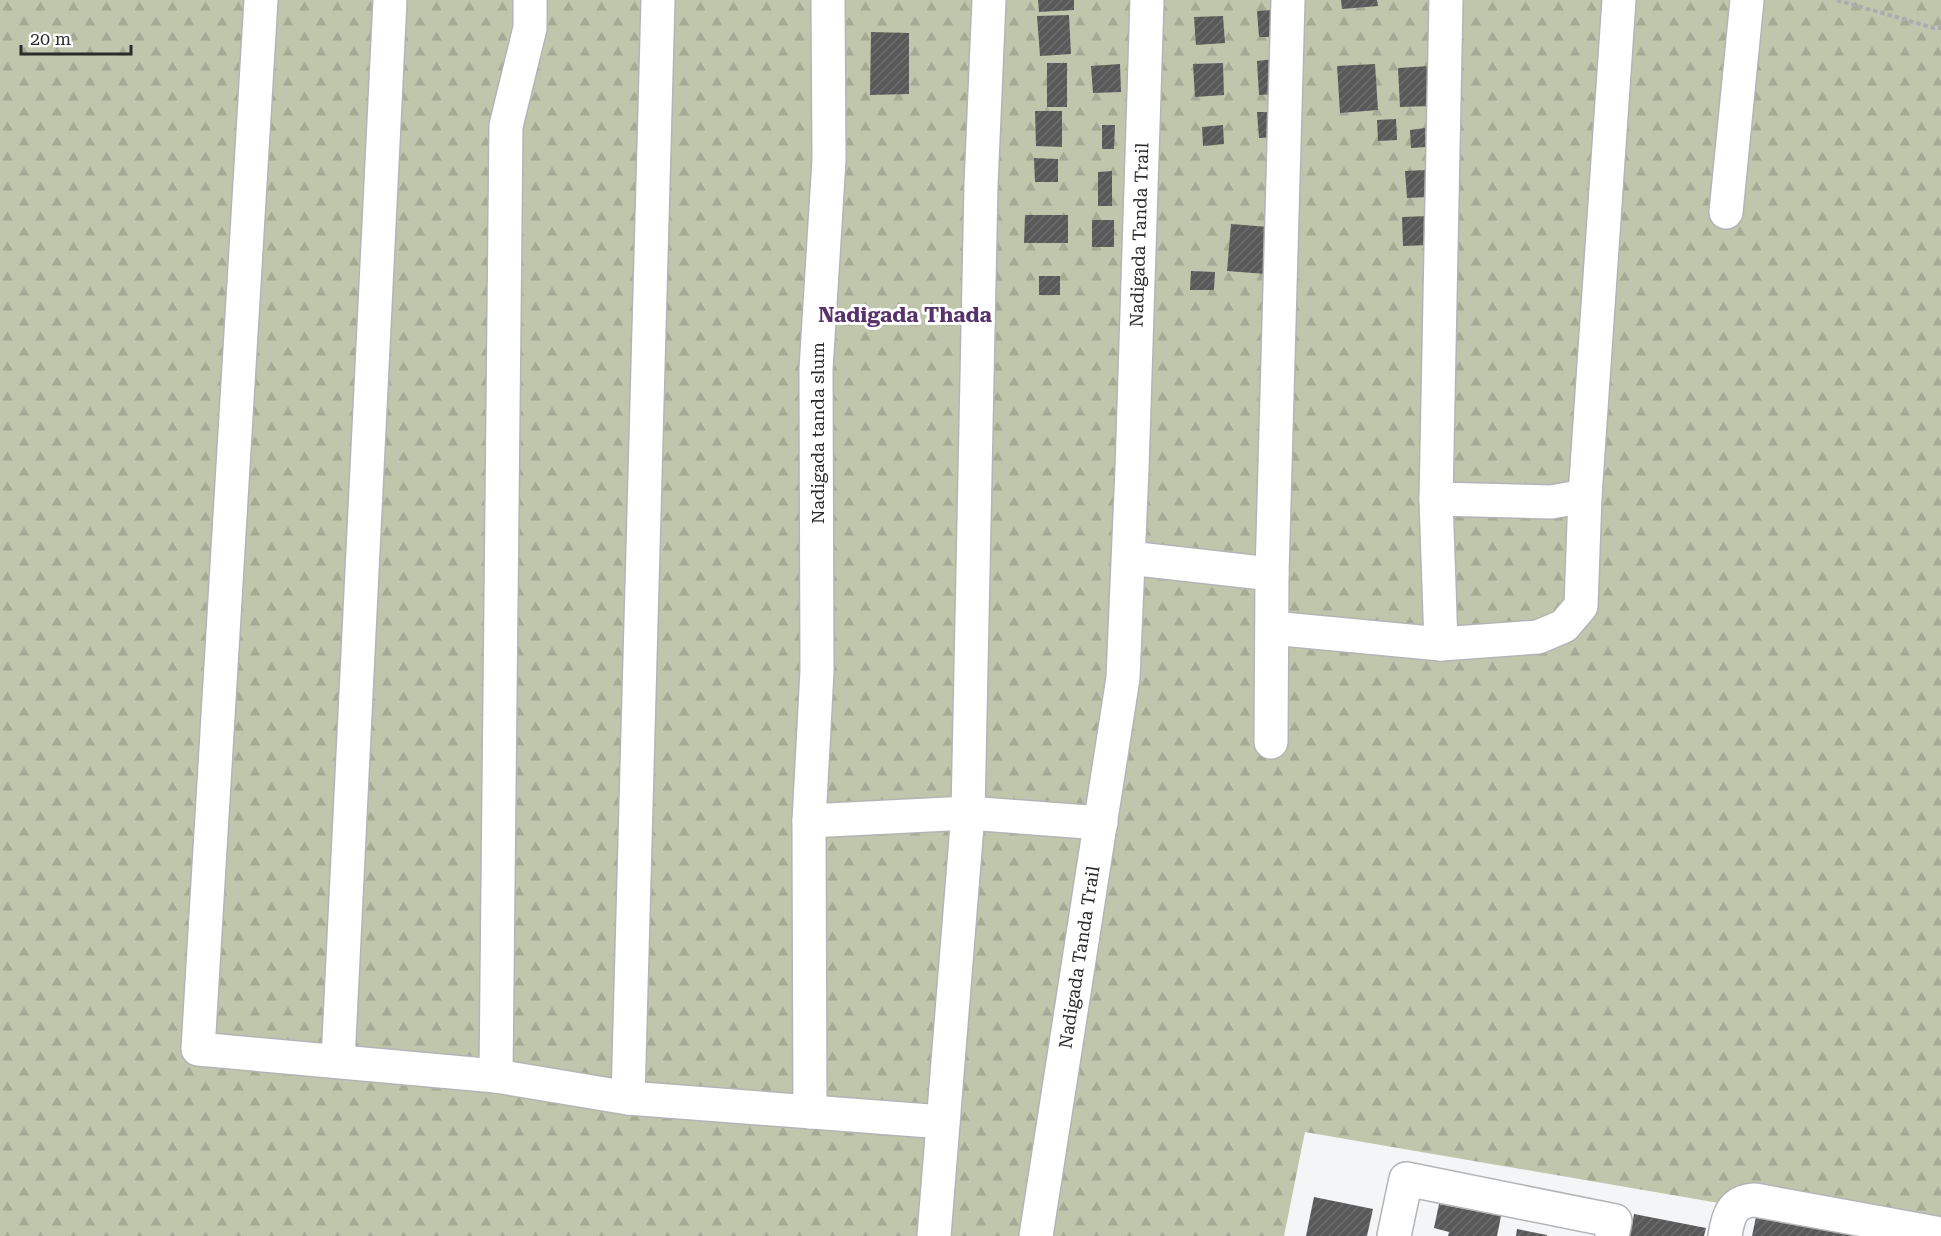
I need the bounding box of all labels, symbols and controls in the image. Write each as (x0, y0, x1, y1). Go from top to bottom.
scale bar (21, 18, 130, 56)
text: 20 m (30, 28, 71, 49)
street label: Nadigada Tanda Trail (1126, 142, 1152, 328)
district label: Nadigada Thada (818, 303, 992, 327)
street label: Nadigada tanda slum (807, 342, 828, 524)
street label: Nadigada Tanda Trail (1054, 864, 1104, 1050)

